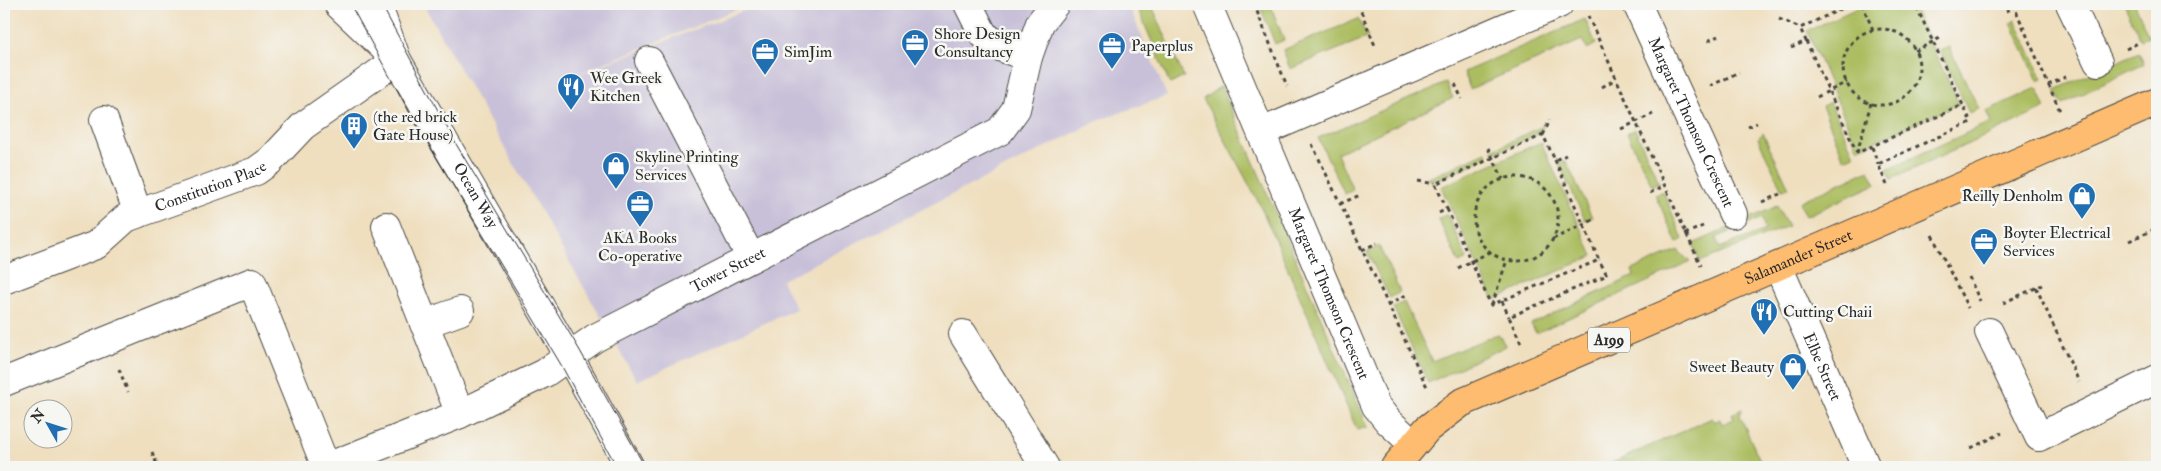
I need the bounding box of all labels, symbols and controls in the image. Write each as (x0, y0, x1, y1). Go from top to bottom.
place label: Shore Design Consultancy (934, 24, 1021, 62)
office icon: Shore Design Consultancy (900, 28, 930, 67)
office icon: Paperplus (1097, 31, 1127, 70)
street label: Margaret Thomson Crescent (1644, 34, 1739, 210)
place label: Paperplus (1131, 36, 1193, 57)
office icon: SimJim (750, 37, 780, 76)
place label: SimJim (784, 42, 833, 63)
place label: Wee Greek Kitchen (589, 68, 662, 106)
restaurant icon: Wee Greek Kitchen (556, 72, 586, 111)
place label: (the red brick Gate House) (373, 107, 457, 145)
building icon: (the red brick Gate House) (339, 111, 369, 150)
place label: Skyline Printing Services (635, 147, 739, 185)
shop icon: Skyline Printing Services (601, 151, 631, 190)
street label: Constitution Place (152, 156, 271, 217)
street label: Ocean Way (449, 159, 503, 233)
shop icon: Reilly Denholm (2067, 181, 2097, 220)
place label: Reilly Denholm (1962, 186, 2064, 206)
office icon: AKA Books Co-operative (625, 189, 655, 228)
street label: Margaret Thomson Crescent (1284, 204, 1374, 383)
place label: Boyter Electrical Services (2003, 223, 2111, 261)
street label: Salamander Street (1741, 225, 1855, 289)
office icon: Boyter Electrical Services (1969, 227, 1999, 266)
place label: AKA Books Co-operative (598, 228, 682, 267)
street label: Tower Street (687, 242, 769, 298)
restaurant icon: Cutting Chaii (1749, 297, 1779, 336)
place label: Cutting Chaii (1783, 302, 1872, 322)
road number: A199 (1588, 328, 1630, 352)
street label: Elbe Street (1799, 330, 1846, 404)
shop icon: Sweet Beauty (1778, 352, 1808, 391)
place label: Sweet Beauty (1689, 357, 1775, 377)
north arrow (22, 398, 72, 448)
text: N (27, 406, 49, 427)

